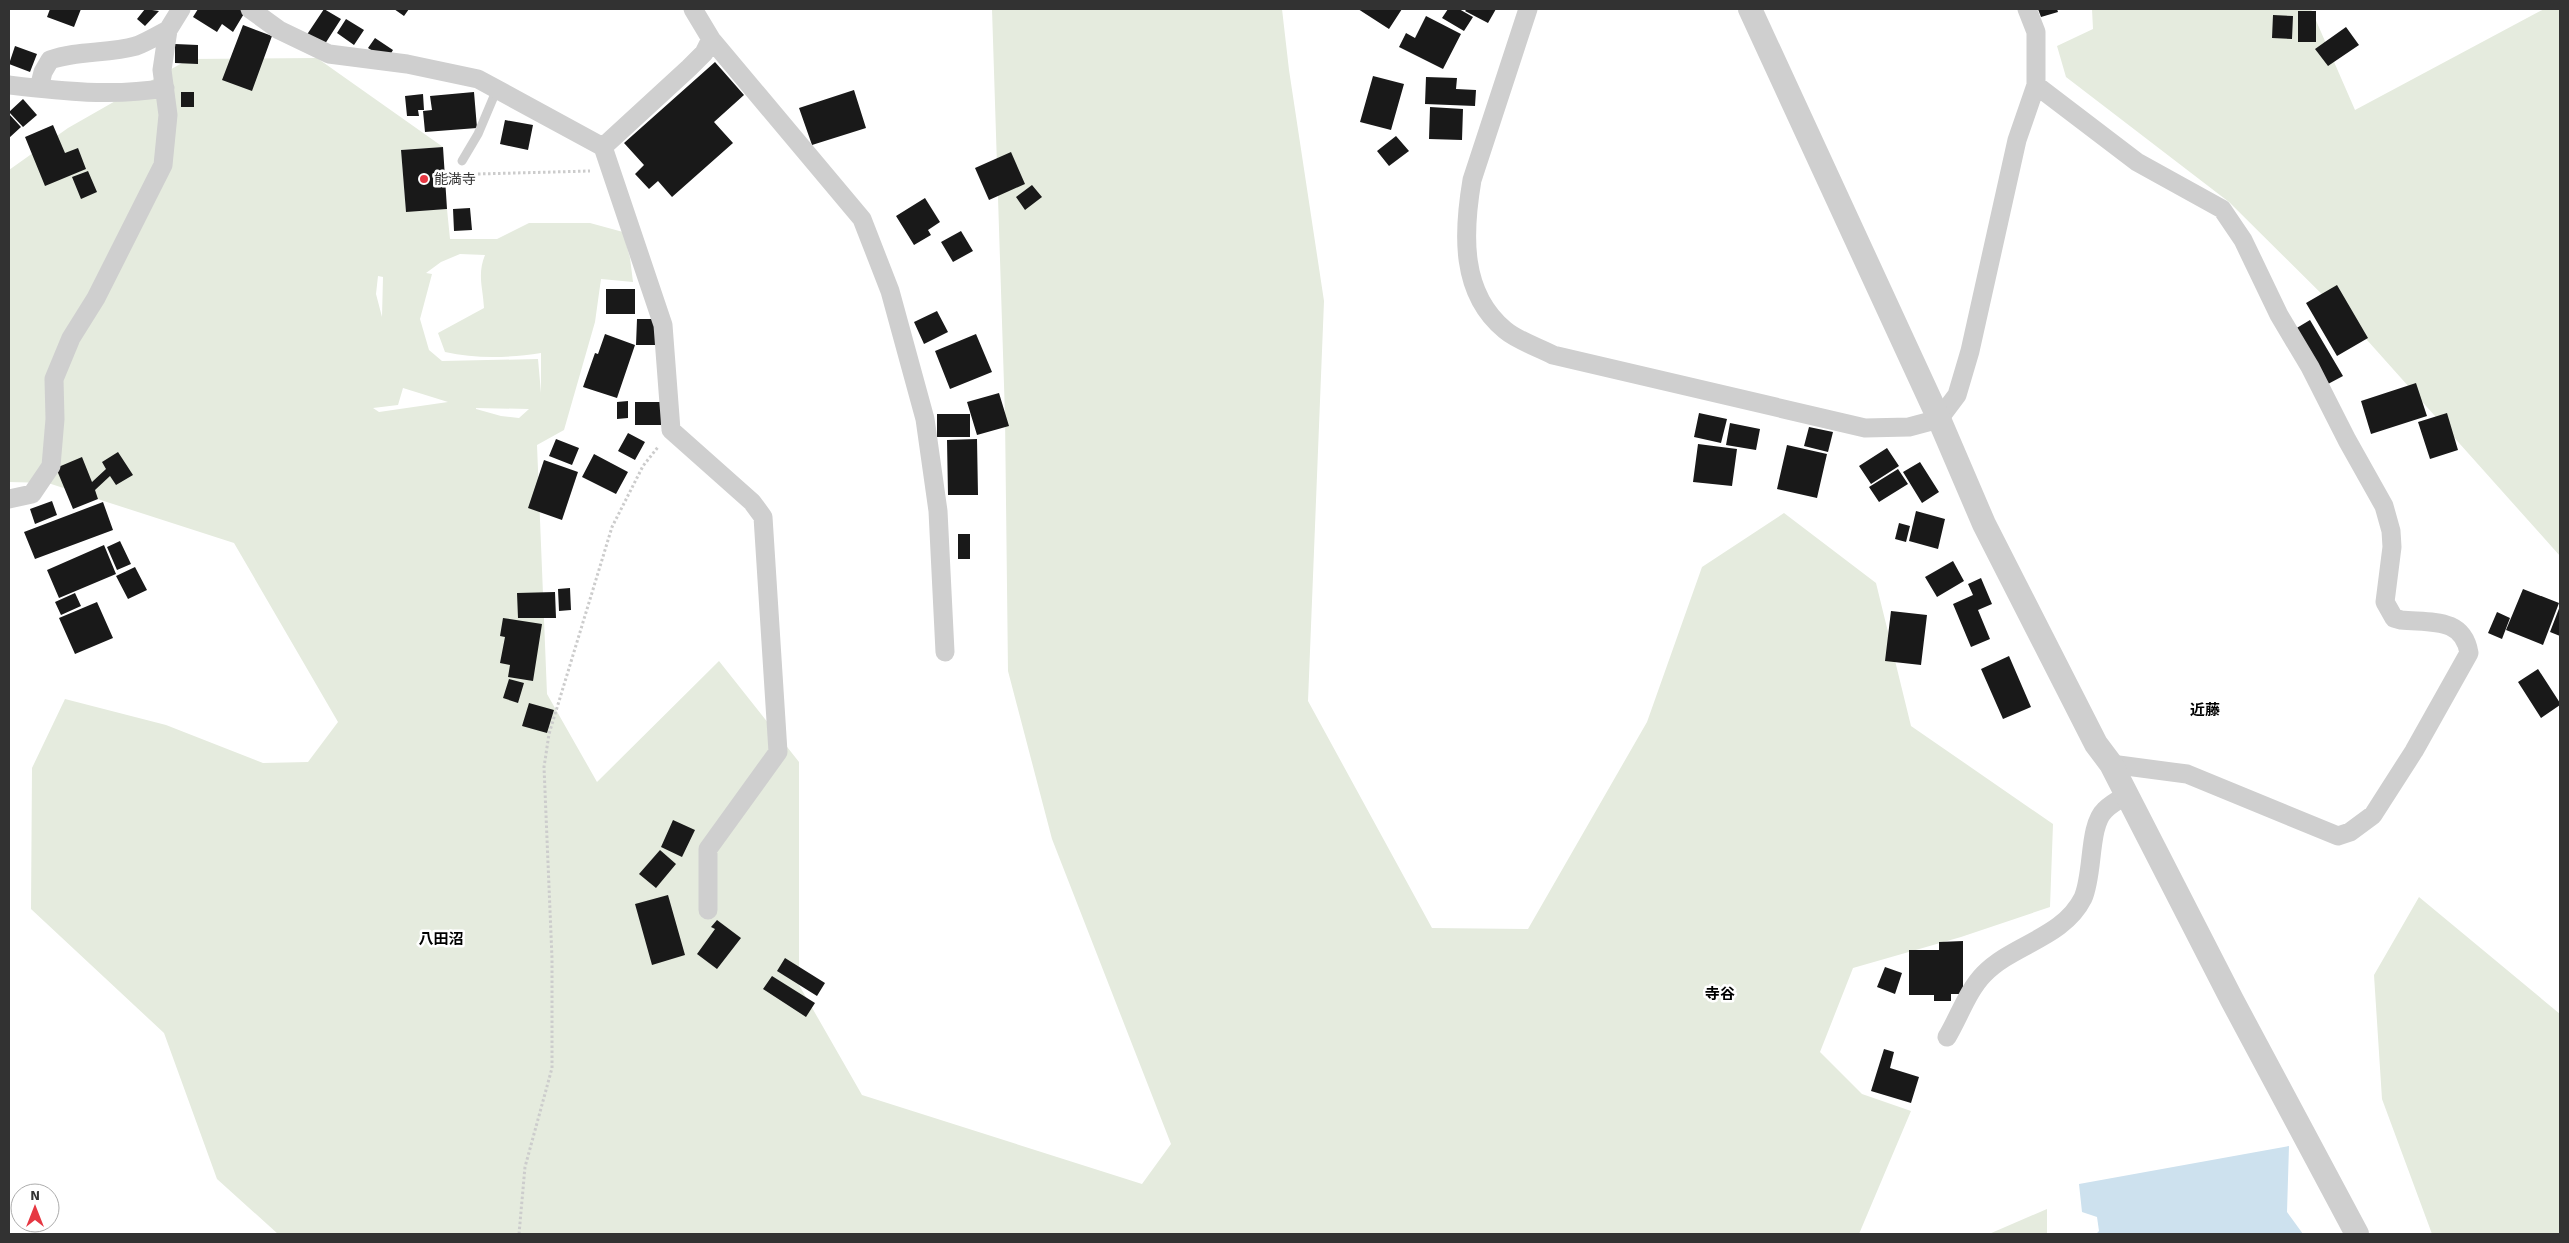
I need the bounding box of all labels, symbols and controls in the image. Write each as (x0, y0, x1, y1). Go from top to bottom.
place label: 能満寺 (434, 171, 476, 188)
marker: 能満寺 (418, 173, 430, 185)
district label: 近藤 (2190, 701, 2220, 719)
district label: 八田沼 (418, 930, 464, 948)
district label: 寺谷 (1705, 985, 1735, 1003)
north arrow (10, 1183, 60, 1233)
text: N (30, 1187, 40, 1204)

